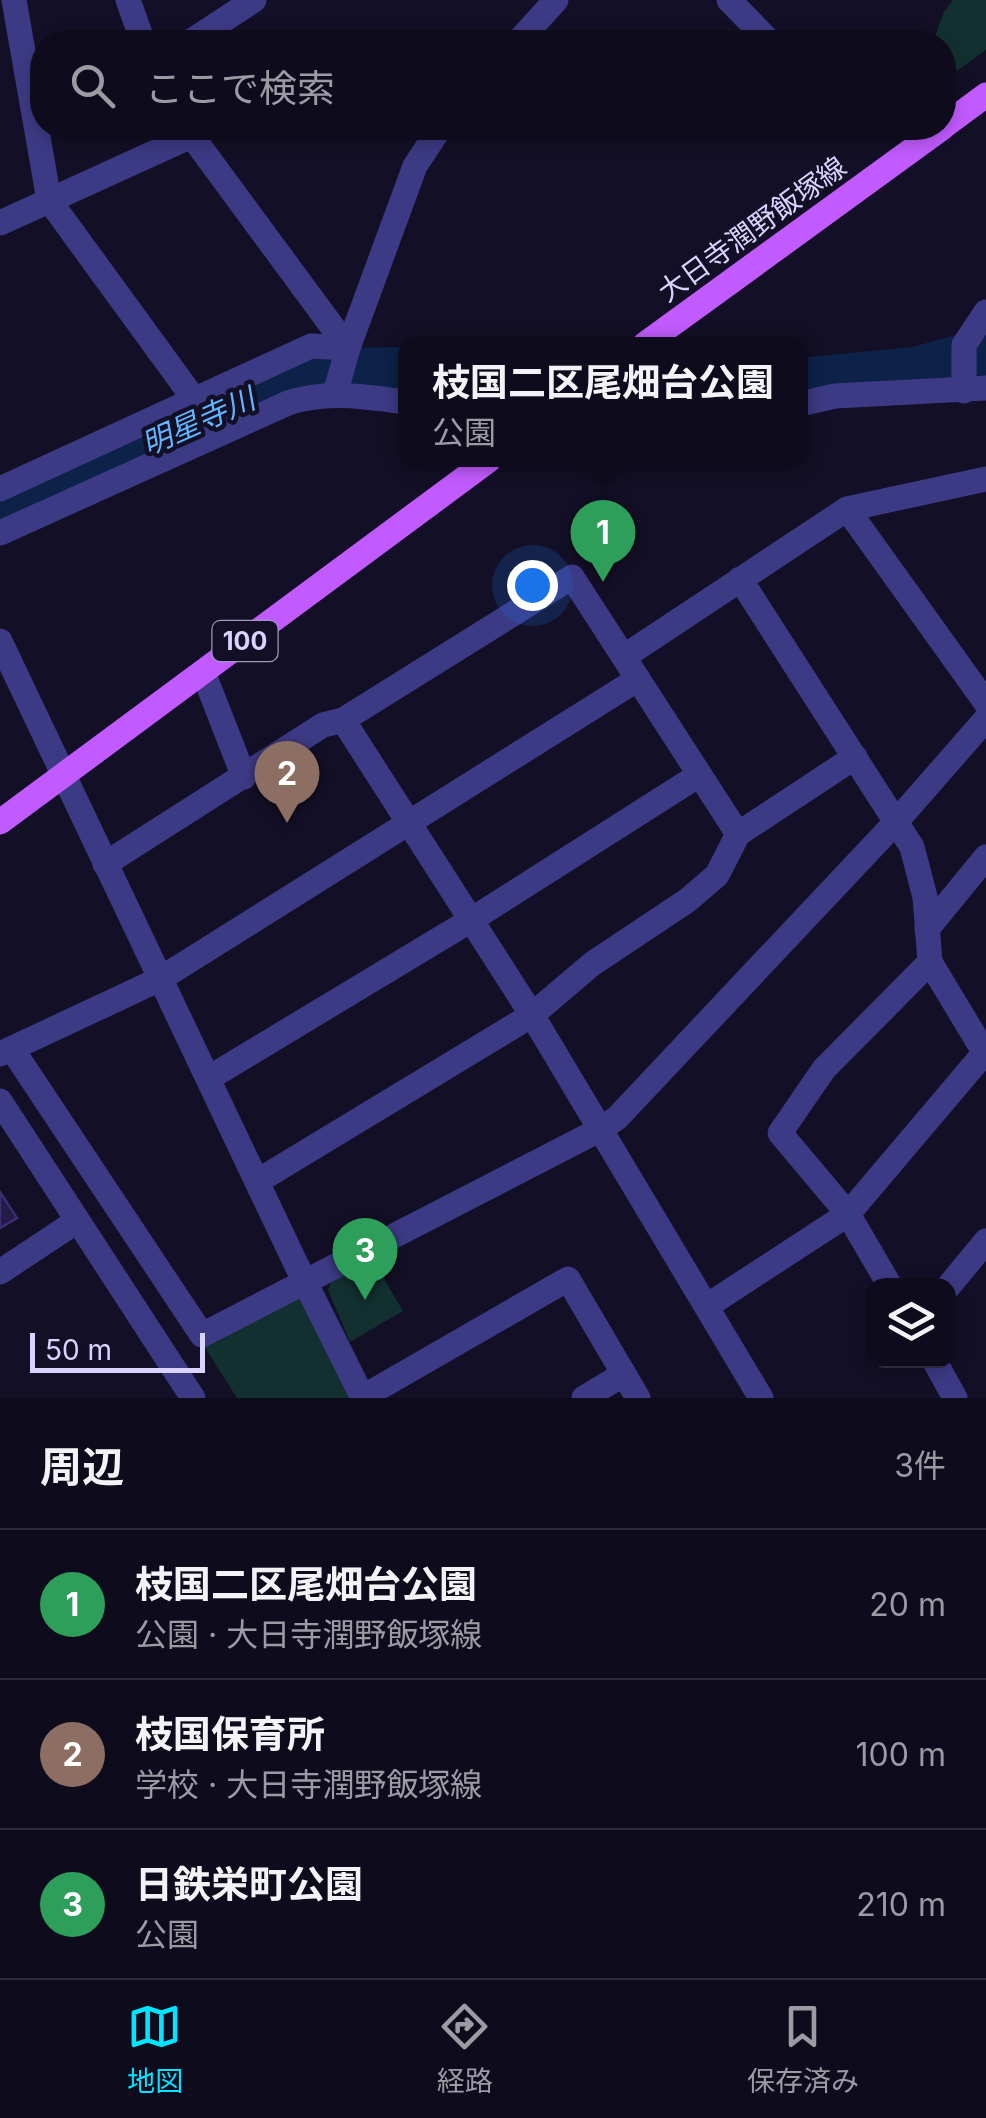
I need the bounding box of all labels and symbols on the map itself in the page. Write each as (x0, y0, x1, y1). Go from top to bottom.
street label: 大日寺潤野飯塚線 (651, 149, 853, 309)
water label: 明星寺川 (136, 379, 263, 462)
pin: 1 (570, 500, 636, 582)
your location (507, 560, 558, 611)
road number: 100 (212, 621, 278, 661)
pin: 2 (254, 740, 320, 823)
pin: 3 (332, 1218, 398, 1300)
scale bar (30, 1328, 205, 1372)

